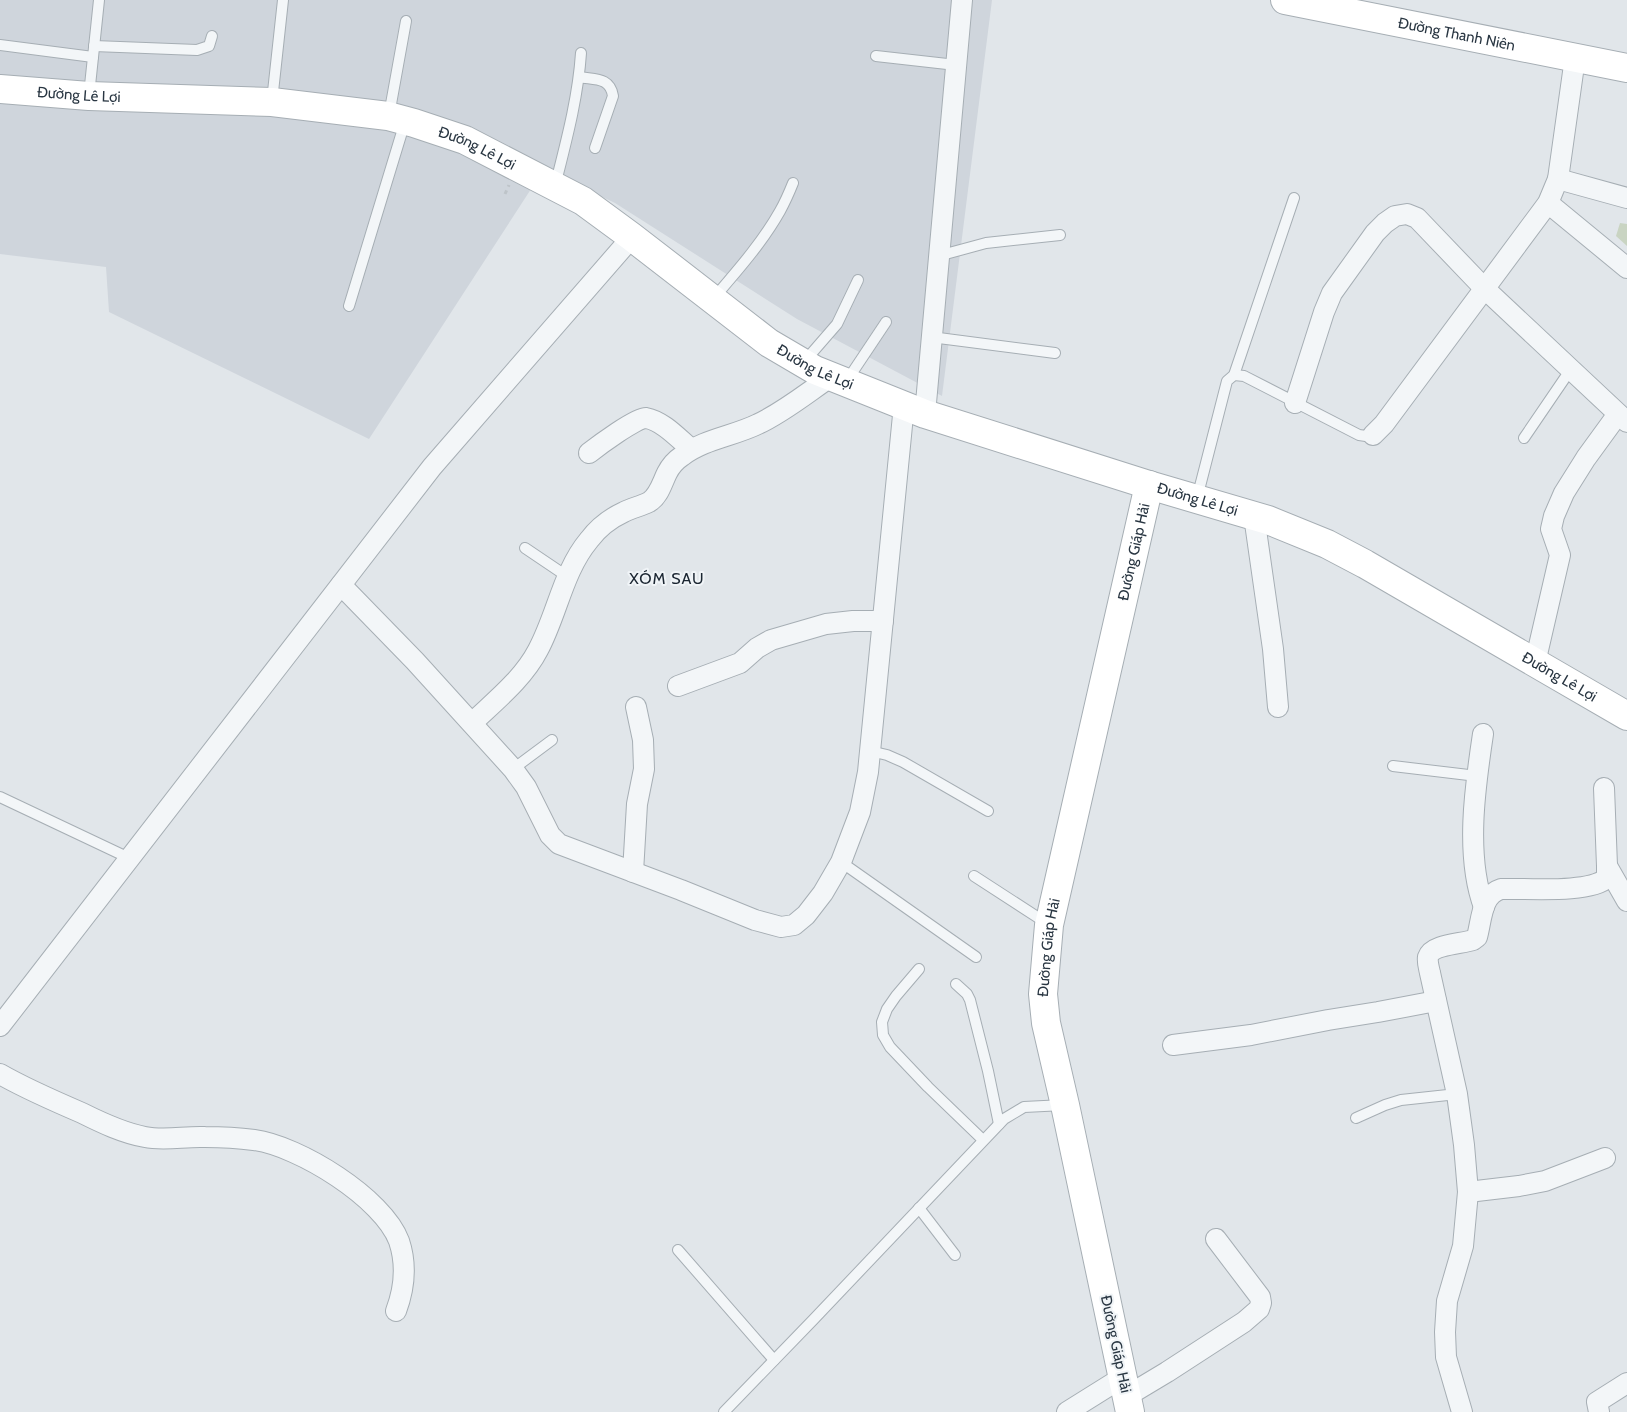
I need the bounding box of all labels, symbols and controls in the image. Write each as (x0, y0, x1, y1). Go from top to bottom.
street label: Đường Thanh Niên (1396, 14, 1517, 55)
street label: Đường Lê Lợi (36, 83, 121, 106)
street label: Đường Lê Lợi (436, 123, 519, 174)
street label: Đường Lê Lợi (773, 341, 856, 393)
street label: Đường Lê Lợi (1155, 479, 1240, 520)
street label: Đường Giáp Hải (1114, 502, 1154, 602)
district label: XÓM SAU (629, 569, 705, 588)
street label: Đường Lê Lợi (1519, 648, 1600, 706)
street label: Đường Giáp Hải (1034, 896, 1064, 998)
street label: Đường Giáp Hải (1097, 1294, 1135, 1394)

